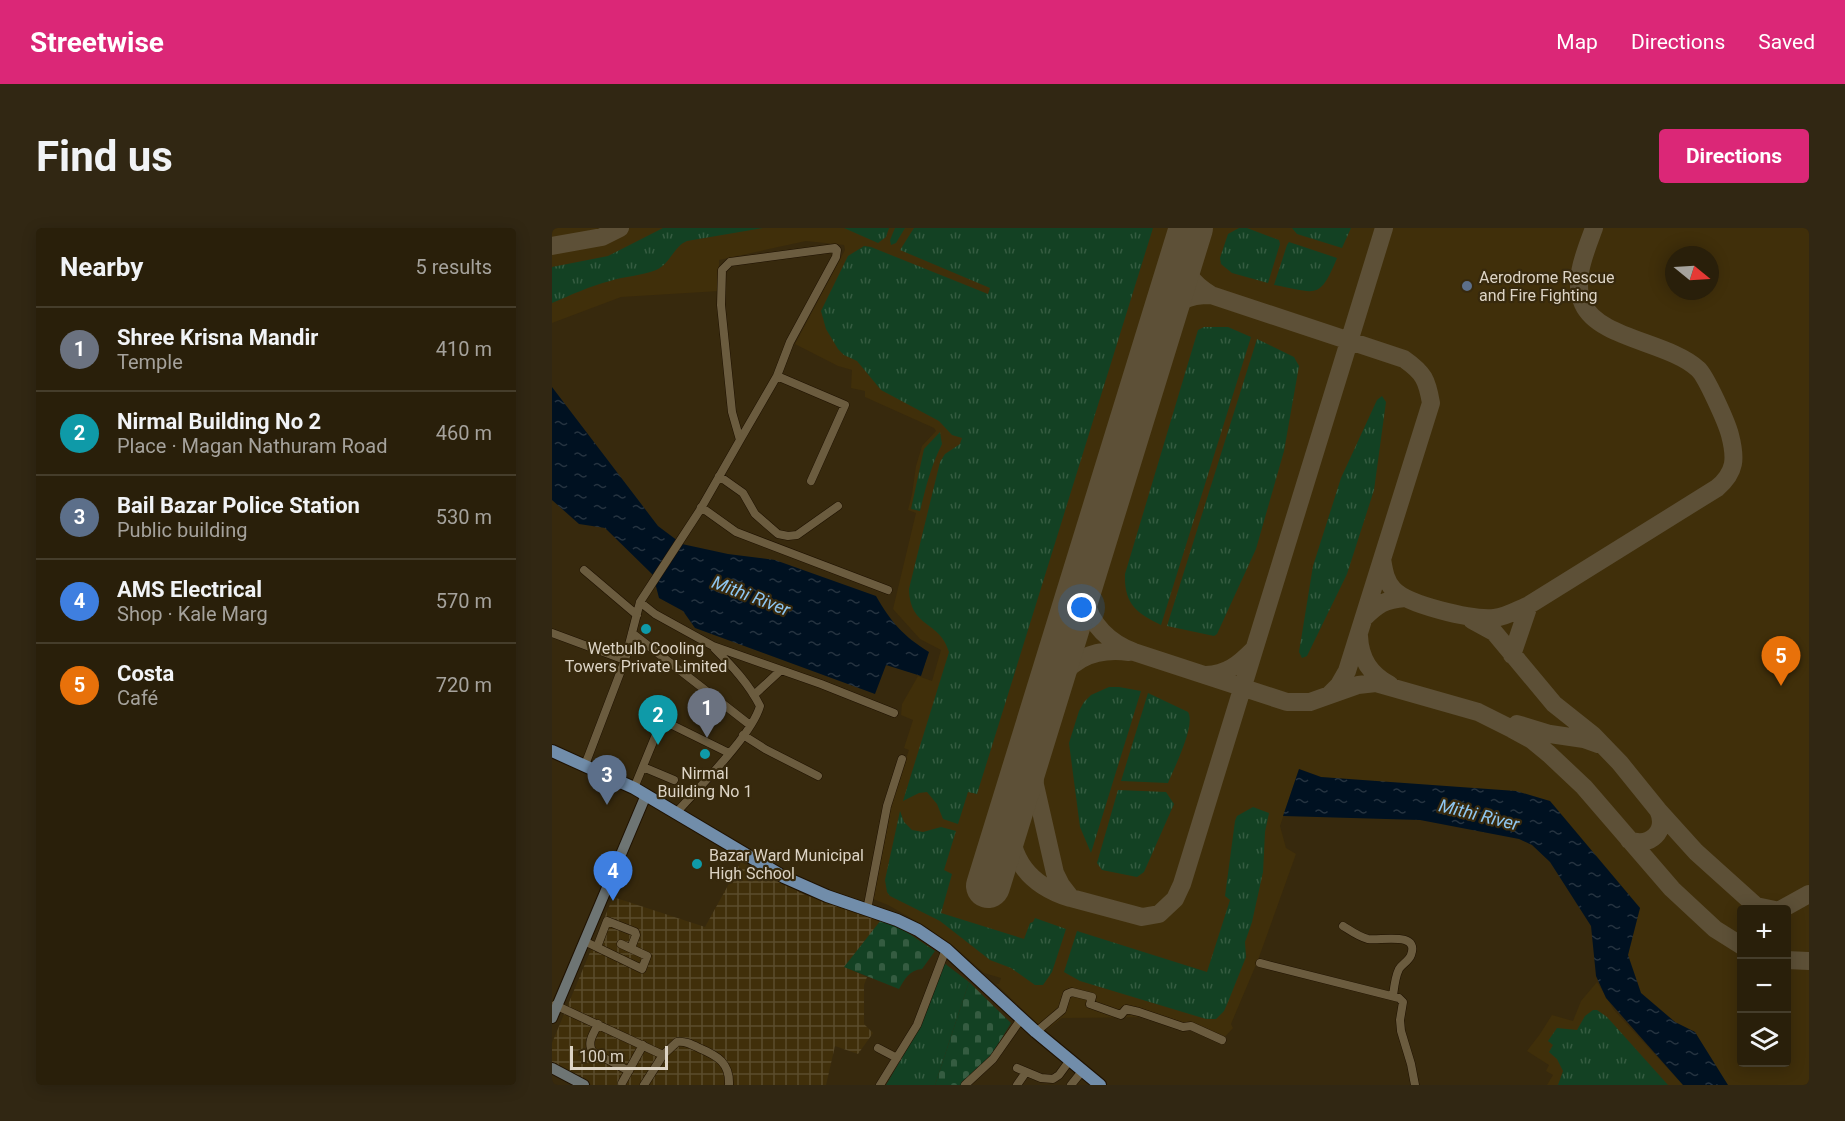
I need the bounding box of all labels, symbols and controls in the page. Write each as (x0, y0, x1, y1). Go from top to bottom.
text: Streetwise (30, 26, 164, 59)
text: Map (1556, 30, 1598, 54)
text: Directions (1631, 30, 1725, 54)
text: Saved (1758, 30, 1815, 54)
button: Directions (1659, 129, 1809, 183)
text: Find us (36, 132, 173, 181)
north arrow (1665, 246, 1719, 300)
text: Nearby (60, 252, 143, 282)
text: 5 results (416, 255, 492, 279)
place label: Aerodrome Rescue and Fire Fighting (1479, 268, 1615, 305)
marker: Aerodrome Rescue and Fire Fighting (1460, 279, 1474, 293)
text: Shree Krisna Mandir (117, 325, 318, 350)
text: 1 (74, 337, 85, 361)
text: 410 m (436, 337, 492, 361)
text: Temple (117, 350, 183, 374)
text: Nirmal Building No 2 (117, 409, 321, 434)
text: 2 (74, 421, 85, 445)
text: 460 m (436, 421, 492, 445)
text: Place · Magan Nathuram Road (117, 434, 387, 458)
text: Bail Bazar Police Station (117, 493, 360, 518)
text: 3 (74, 505, 85, 529)
text: 530 m (436, 505, 492, 529)
text: Public building (117, 518, 247, 542)
water label: Mithi River (709, 571, 794, 620)
text: AMS Electrical (117, 577, 262, 602)
text: 4 (74, 589, 85, 613)
text: 570 m (436, 589, 492, 613)
your location (1067, 593, 1096, 622)
text: Shop · Kale Marg (117, 602, 268, 626)
marker: Wetbulb Cooling Towers Private Limited (639, 622, 653, 636)
pin: 5 (1762, 636, 1800, 686)
place label: Wetbulb Cooling Towers Private Limited (565, 639, 727, 676)
text: Costa (117, 661, 174, 686)
text: 5 (74, 673, 85, 697)
text: 720 m (436, 673, 492, 697)
text: Café (117, 686, 158, 710)
pin: 1 (688, 688, 726, 738)
pin: 2 (638, 696, 678, 745)
marker: Nirmal Building No 1 (698, 747, 712, 761)
pin: 3 (588, 756, 626, 805)
place label: Nirmal Building No 1 (658, 764, 752, 801)
water label: Mithi River (1437, 794, 1522, 835)
place label: Bazar Ward Municipal High School (709, 846, 864, 883)
pin: 4 (594, 852, 632, 901)
marker: Bazar Ward Municipal High School (690, 857, 704, 871)
map controls (1737, 905, 1791, 1067)
button: + (1737, 905, 1791, 959)
button: − (1737, 959, 1791, 1013)
button: layers (1737, 1013, 1791, 1067)
scale bar (570, 1043, 668, 1070)
text: 100 m (579, 1047, 624, 1066)

